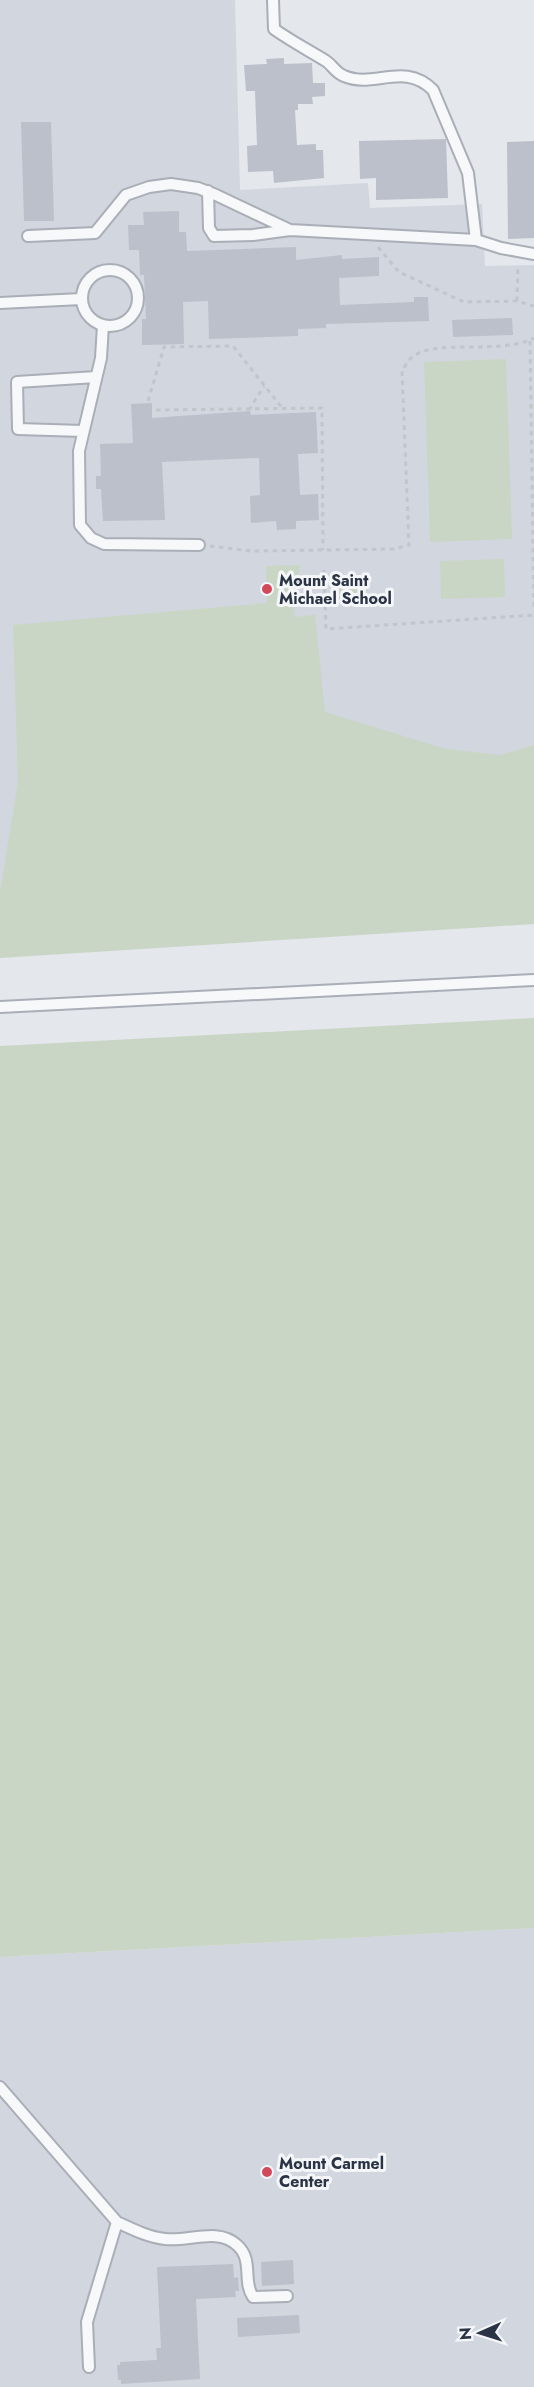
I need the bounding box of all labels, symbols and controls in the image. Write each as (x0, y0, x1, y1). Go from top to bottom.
place label: Mount Saint Michael School (279, 569, 392, 610)
marker: Mount Saint Michael School (260, 582, 274, 596)
place label: Mount Carmel Center (279, 2152, 384, 2193)
marker: Mount Carmel Center (260, 2165, 274, 2179)
north arrow (450, 2303, 510, 2363)
text: N (454, 2327, 477, 2341)

